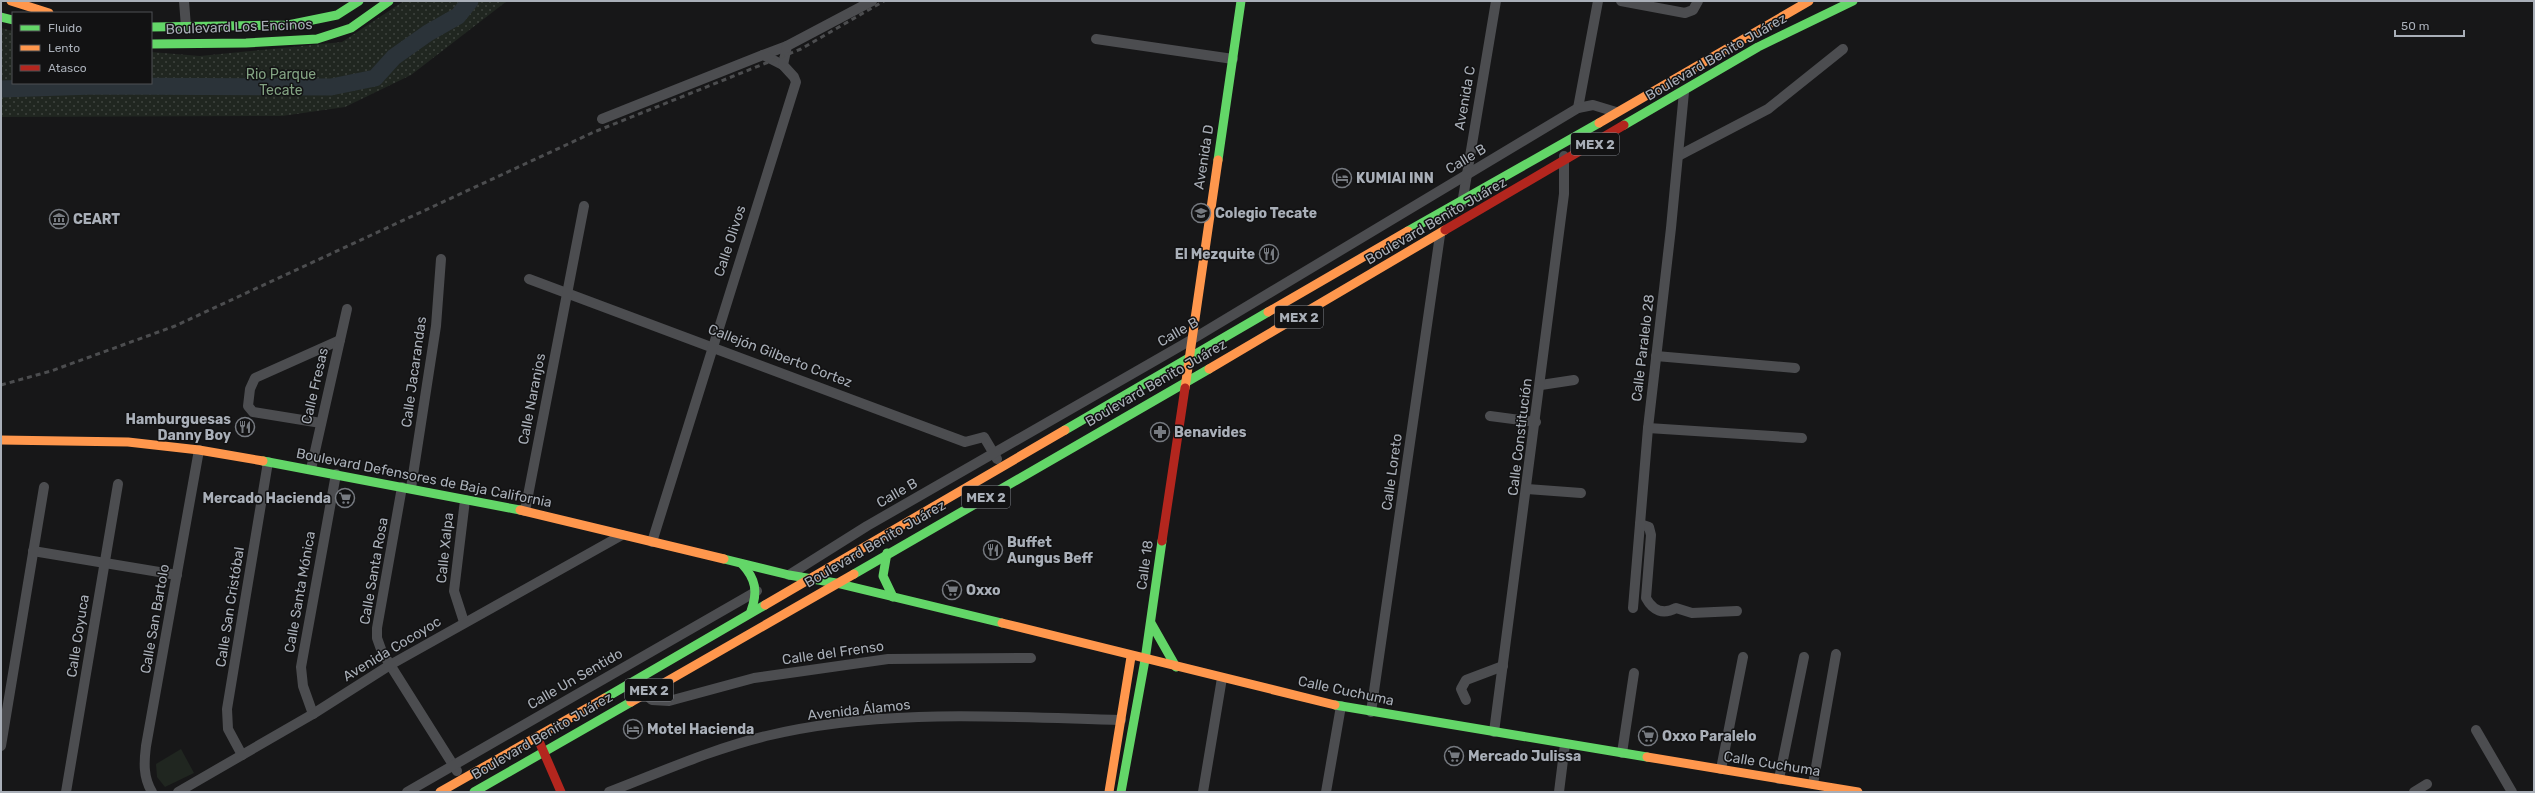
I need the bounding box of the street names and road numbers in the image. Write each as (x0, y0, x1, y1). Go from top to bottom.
street label: Boulevard Benito Juárez (1642, 10, 1790, 104)
street label: Boulevard Los Encinos (165, 16, 313, 38)
street label: Avenida C (1451, 65, 1479, 131)
street label: Avenida D (1190, 123, 1218, 191)
road number: MEX 2 (1571, 133, 1619, 155)
street label: Calle B (1443, 140, 1489, 178)
street label: Boulevard Benito Juárez (1362, 174, 1510, 268)
street label: Calle Olivos (710, 203, 750, 279)
street label: Calle Paralelo 28 (1628, 293, 1658, 403)
road number: MEX 2 (1275, 306, 1323, 328)
street label: Calle B (1154, 314, 1202, 350)
street label: Calle Jacarandas (398, 315, 430, 429)
street label: Callejón Gilberto Cortez (705, 321, 855, 391)
street label: Boulevard Benito Juárez (1082, 336, 1230, 430)
street label: Calle Fresas (298, 346, 332, 426)
street label: Calle Naranjos (515, 352, 549, 446)
street label: Calle Constitución (1504, 377, 1536, 497)
street label: Calle Loreto (1378, 432, 1406, 512)
street label: Boulevard Defensores de Baja California (295, 445, 553, 511)
street label: Calle B (873, 475, 921, 511)
road number: MEX 2 (962, 486, 1010, 508)
street label: Boulevard Benito Juárez (801, 497, 949, 591)
street label: Calle Xalpa (433, 512, 457, 584)
street label: Calle Santa Rosa (356, 516, 392, 626)
street label: Calle Santa Mónica (281, 530, 319, 654)
street label: Calle 18 (1133, 539, 1157, 591)
street label: Calle San Cristóbal (212, 546, 248, 668)
street label: Calle San Bartolo (137, 563, 173, 675)
street label: Calle Coyuca (63, 593, 93, 679)
street label: Avenida Cocoyoc (340, 613, 444, 685)
street label: Calle del Frenso (781, 637, 885, 669)
street label: Calle Un Sentido (524, 645, 626, 713)
street label: Calle Cuchuma (1296, 673, 1396, 709)
road number: MEX 2 (625, 679, 673, 701)
street label: Boulevard Benito Juárez (468, 689, 616, 783)
street label: Avenida Álamos (807, 695, 911, 724)
street label: Calle Cuchuma (1722, 748, 1822, 780)

